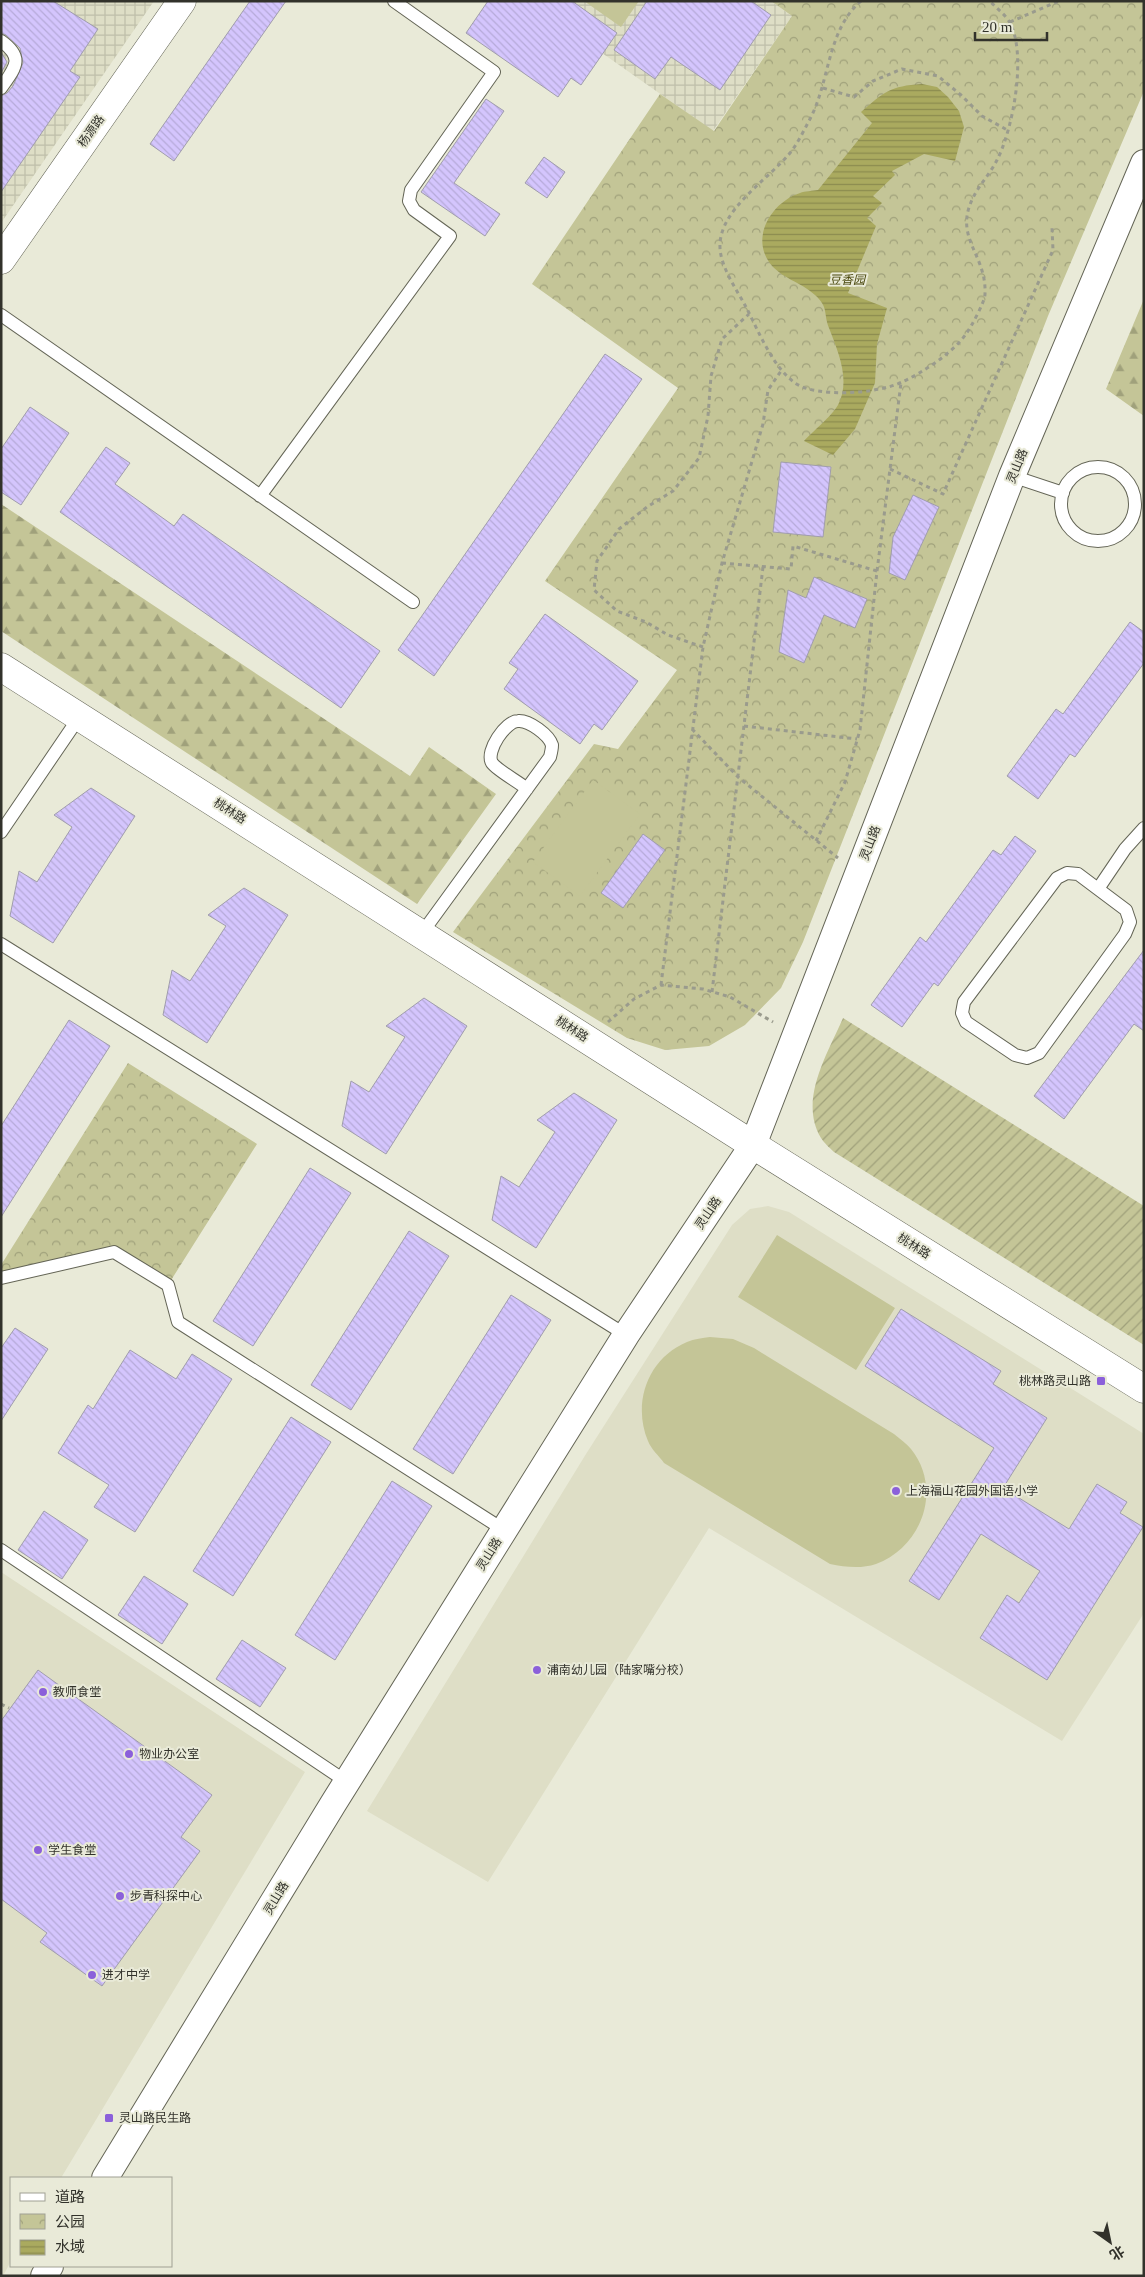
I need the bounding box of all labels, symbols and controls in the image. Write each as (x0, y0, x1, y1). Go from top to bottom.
scale bar (975, 10, 1048, 42)
text: 20 m (982, 19, 1013, 35)
street label: 杨源路 (75, 112, 107, 150)
park label: 豆香园 (829, 273, 867, 287)
street label: 灵山路 (1004, 447, 1030, 485)
street label: 桃林路 (211, 795, 249, 827)
street label: 灵山路 (857, 824, 883, 862)
street label: 桃林路 (553, 1013, 591, 1045)
street label: 灵山路 (692, 1194, 724, 1232)
street label: 桃林路 (895, 1231, 933, 1261)
place label: 桃林路灵山路 (1019, 1374, 1091, 1388)
marker: 桃林路灵山路 (1095, 1375, 1107, 1387)
place label: 上海福山花园外国语小学 (906, 1484, 1038, 1498)
marker: 上海福山花园外国语小学 (890, 1485, 902, 1497)
street label: 灵山路 (474, 1535, 504, 1573)
place label: 浦南幼儿园（陆家嘴分校） (547, 1663, 691, 1677)
marker: 浦南幼儿园（陆家嘴分校） (531, 1664, 543, 1676)
place label: 教师食堂 (53, 1685, 101, 1699)
marker: 教师食堂 (37, 1686, 49, 1698)
place label: 物业办公室 (139, 1747, 199, 1761)
marker: 物业办公室 (123, 1748, 135, 1760)
place label: 学生食堂 (48, 1843, 96, 1857)
marker: 学生食堂 (32, 1844, 44, 1856)
street label: 灵山路 (261, 1879, 291, 1917)
place label: 步青科探中心 (130, 1889, 202, 1903)
marker: 步青科探中心 (114, 1890, 126, 1902)
place label: 进才中学 (102, 1968, 150, 1982)
marker: 进才中学 (86, 1969, 98, 1981)
place label: 灵山路民生路 (119, 2111, 191, 2125)
marker: 灵山路民生路 (103, 2112, 115, 2124)
legend (10, 2177, 172, 2267)
text: 道路 (55, 2189, 85, 2205)
text: 公园 (55, 2214, 85, 2230)
north arrow (1085, 2217, 1135, 2267)
text: 水域 (55, 2239, 85, 2255)
text: 北 (1107, 2242, 1127, 2263)

